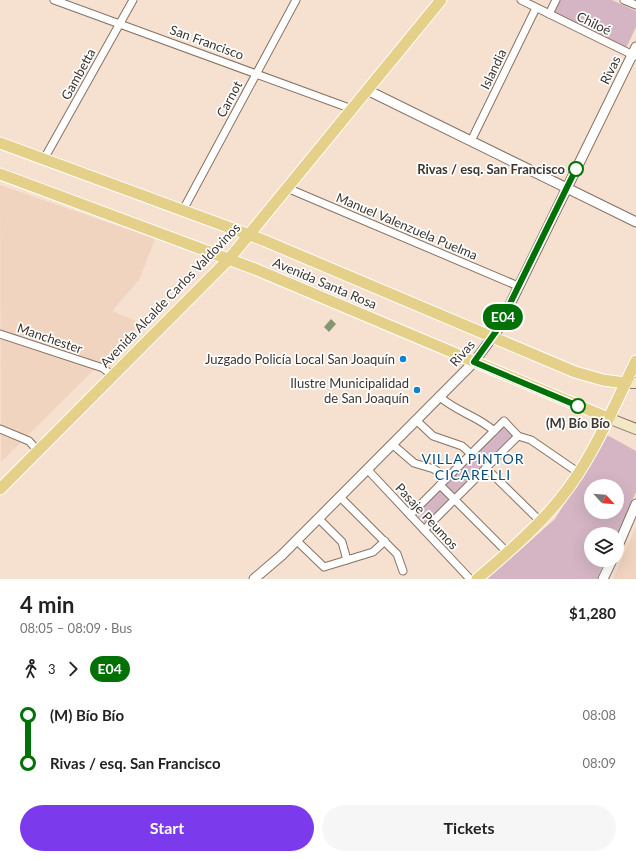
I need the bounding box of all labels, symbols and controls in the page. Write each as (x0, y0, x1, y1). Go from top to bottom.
street label: Chiloé (574, 8, 614, 38)
street label: San Francisco (168, 21, 246, 63)
street label: Gambetta (57, 46, 99, 102)
street label: Islandia (476, 46, 510, 92)
street label: Rivas (596, 53, 624, 87)
street label: Carnot (213, 78, 245, 120)
place label: Rivas / esq. San Francisco (417, 161, 566, 177)
marker: Rivas / esq. San Francisco (568, 161, 584, 177)
street label: Manuel Valenzuela Puelma (334, 189, 480, 263)
street label: Avenida Alcalde Carlos Valdovinos (97, 219, 244, 371)
street label: Avenida Santa Rosa (271, 254, 379, 312)
line badge: E04 (480, 304, 526, 330)
text: E04 (491, 308, 515, 325)
street label: Manchester (15, 319, 85, 357)
street label: Rivas (446, 336, 478, 369)
place label: Juzgado Policía Local San Joaquín (205, 351, 395, 367)
marker: Juzgado Policía Local San Joaquín (398, 354, 408, 364)
place label: Ilustre Municipalidad de San Joaquín (290, 375, 409, 406)
marker: Ilustre Municipalidad de San Joaquín (412, 385, 422, 395)
marker: (M) Bío Bío (570, 398, 586, 414)
place label: (M) Bío Bío (546, 415, 611, 431)
district label: VILLA PINTOR CICARELLI (421, 450, 525, 483)
north arrow (584, 479, 624, 519)
map controls (584, 479, 624, 567)
street label: Pasaje Peumos (392, 480, 462, 553)
button: layers (584, 527, 624, 567)
text: 4 min (20, 591, 75, 618)
text: $1,280 (569, 604, 616, 622)
text: 08:05 – 08:09 · Bus (20, 620, 132, 636)
icon: walk (20, 658, 42, 680)
icon: forward (62, 658, 84, 680)
text: E04 (98, 660, 122, 677)
text: 3 (48, 661, 56, 677)
text: (M) Bío Bío (50, 706, 124, 724)
text: 08:08 (583, 707, 616, 723)
text: Rivas / esq. San Francisco (50, 754, 221, 772)
text: 08:09 (583, 755, 616, 771)
button: Start (20, 805, 314, 851)
button: Tickets (322, 805, 616, 851)

